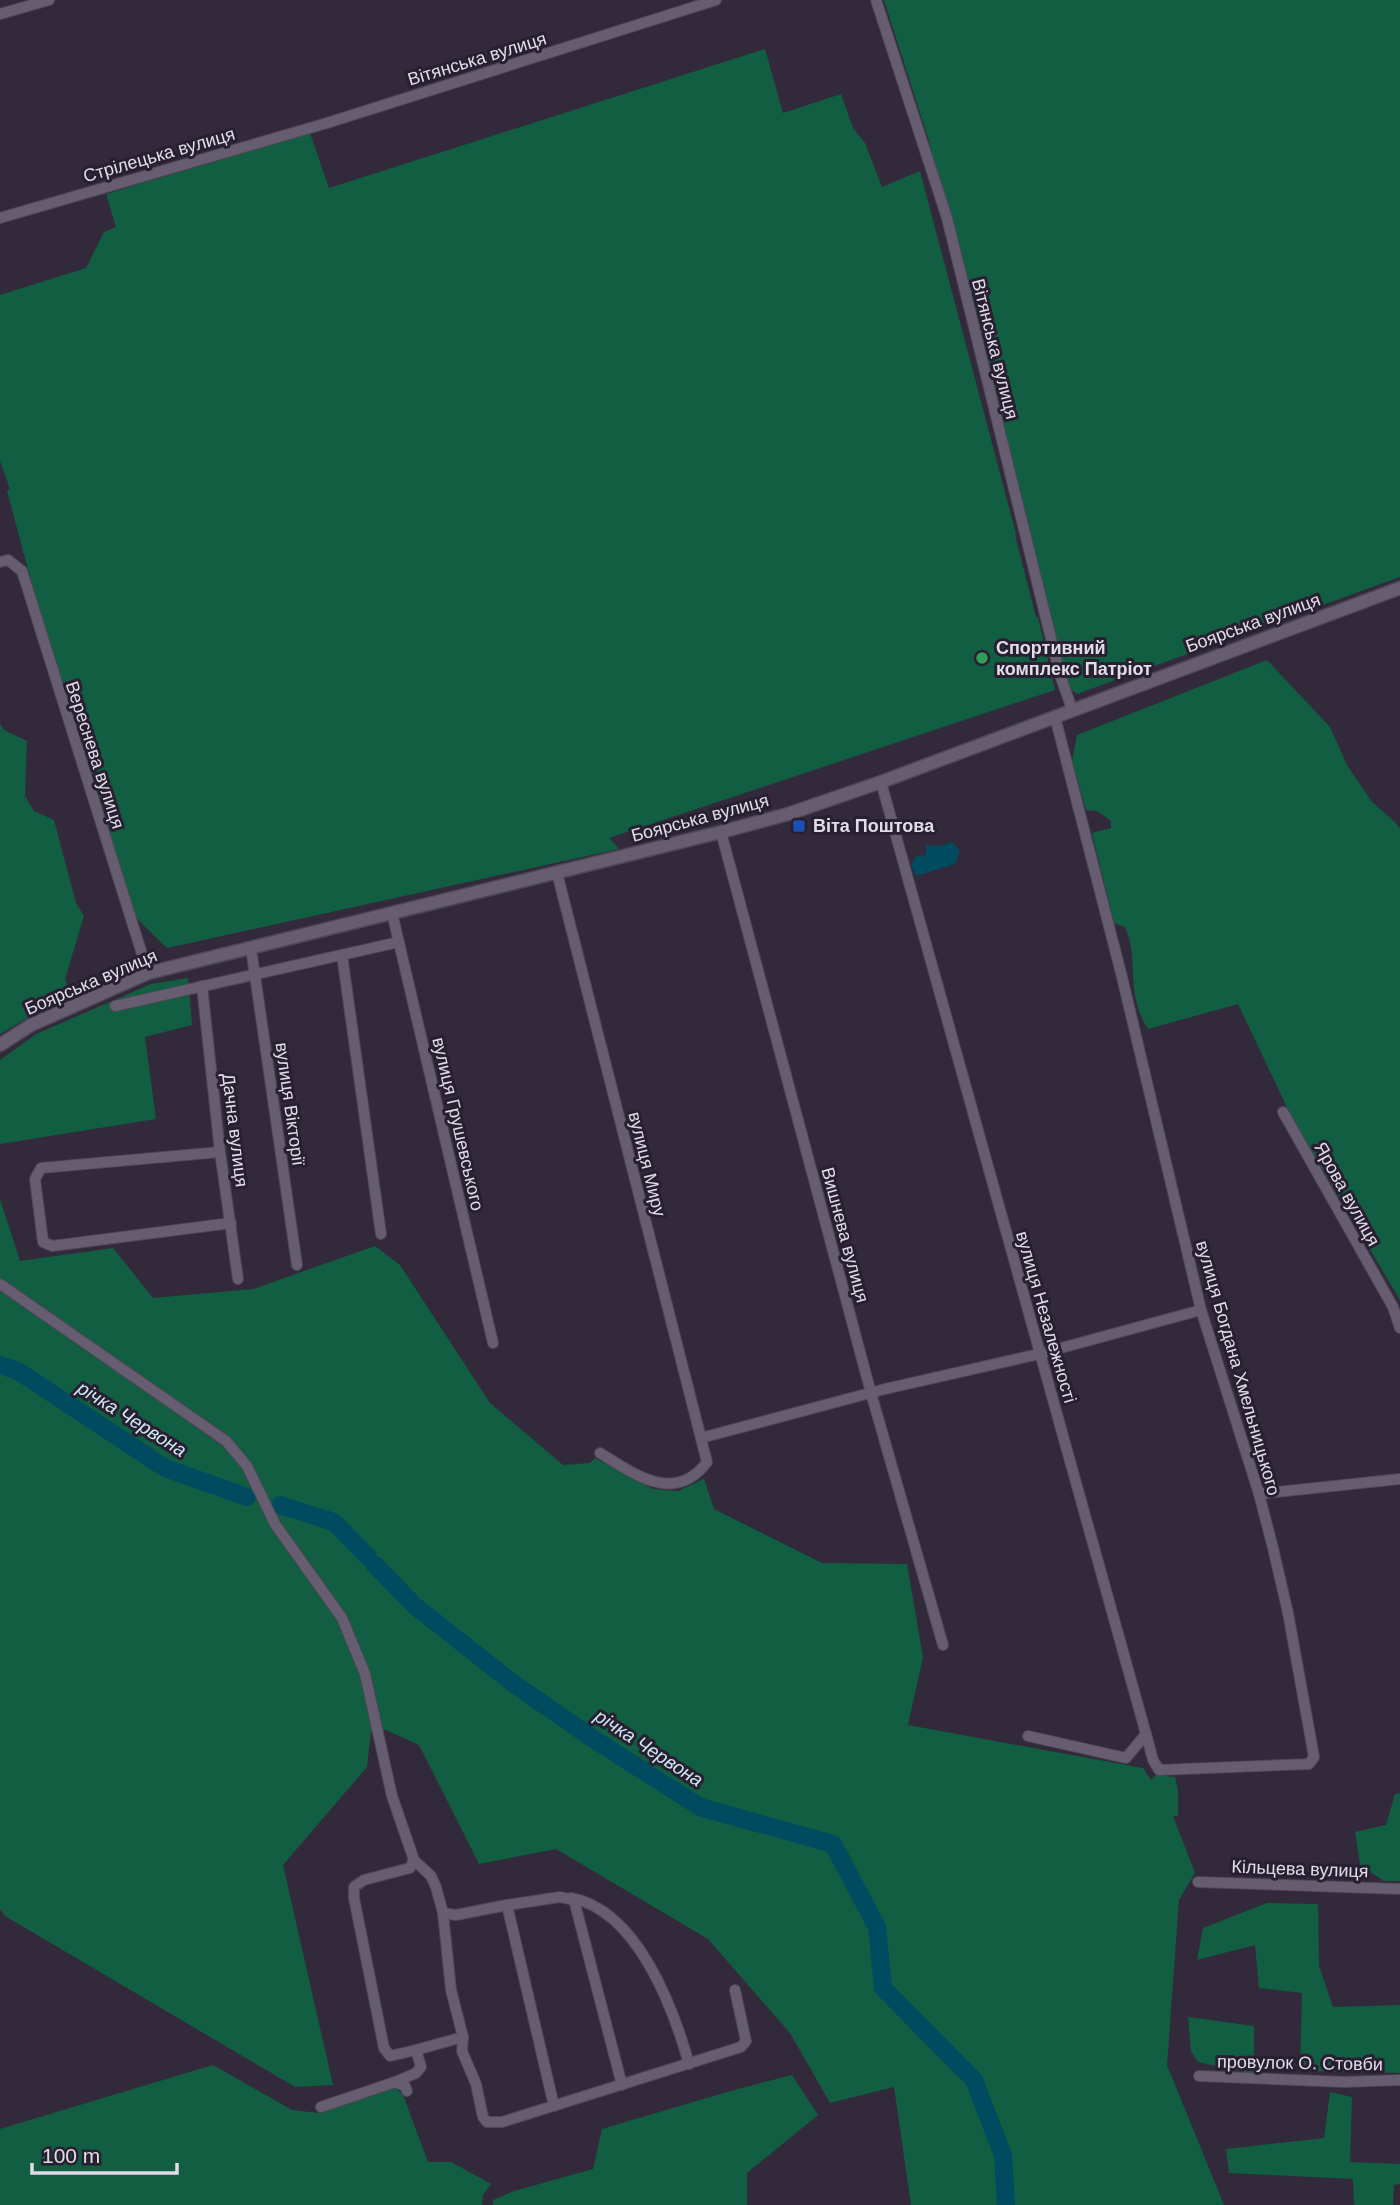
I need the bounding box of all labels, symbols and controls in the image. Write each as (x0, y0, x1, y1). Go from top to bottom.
street label: Вітянська вулиця (405, 28, 549, 90)
street label: Стрілецька вулиця (81, 124, 237, 186)
street label: Вітянська вулиця (968, 277, 1022, 421)
street label: Боярська вулиця (1183, 589, 1323, 657)
place label: Спортивний комплекс Патріот (996, 638, 1152, 679)
marker: Спортивний комплекс Патріот (974, 650, 990, 666)
street label: Вереснева вулиця (62, 679, 128, 831)
street label: Боярська вулиця (629, 790, 771, 846)
place label: Віта Поштова (813, 816, 935, 836)
marker: Віта Поштова (791, 818, 807, 834)
street label: Боярська вулиця (22, 945, 160, 1019)
street label: вулиця Грушевського (428, 1035, 488, 1213)
street label: вулиця Вікторії (271, 1041, 309, 1167)
street label: Дачна вулиця (218, 1072, 252, 1188)
street label: вулиця Миру (624, 1110, 670, 1218)
street label: Ярова вулиця (1310, 1139, 1384, 1249)
street label: Вишнева вулиця (817, 1165, 873, 1305)
street label: вулиця Незалежності (1012, 1229, 1080, 1405)
street label: вулиця Богдана Хмельницького (1192, 1238, 1284, 1498)
water label: річка Червона (73, 1377, 190, 1461)
water label: річка Червона (590, 1705, 707, 1791)
street label: Кільцева вулиця (1231, 1857, 1369, 1881)
street label: провулок О. Стовби (1217, 2052, 1383, 2074)
scale bar (32, 2132, 177, 2176)
text: 100 m (42, 2144, 100, 2167)

